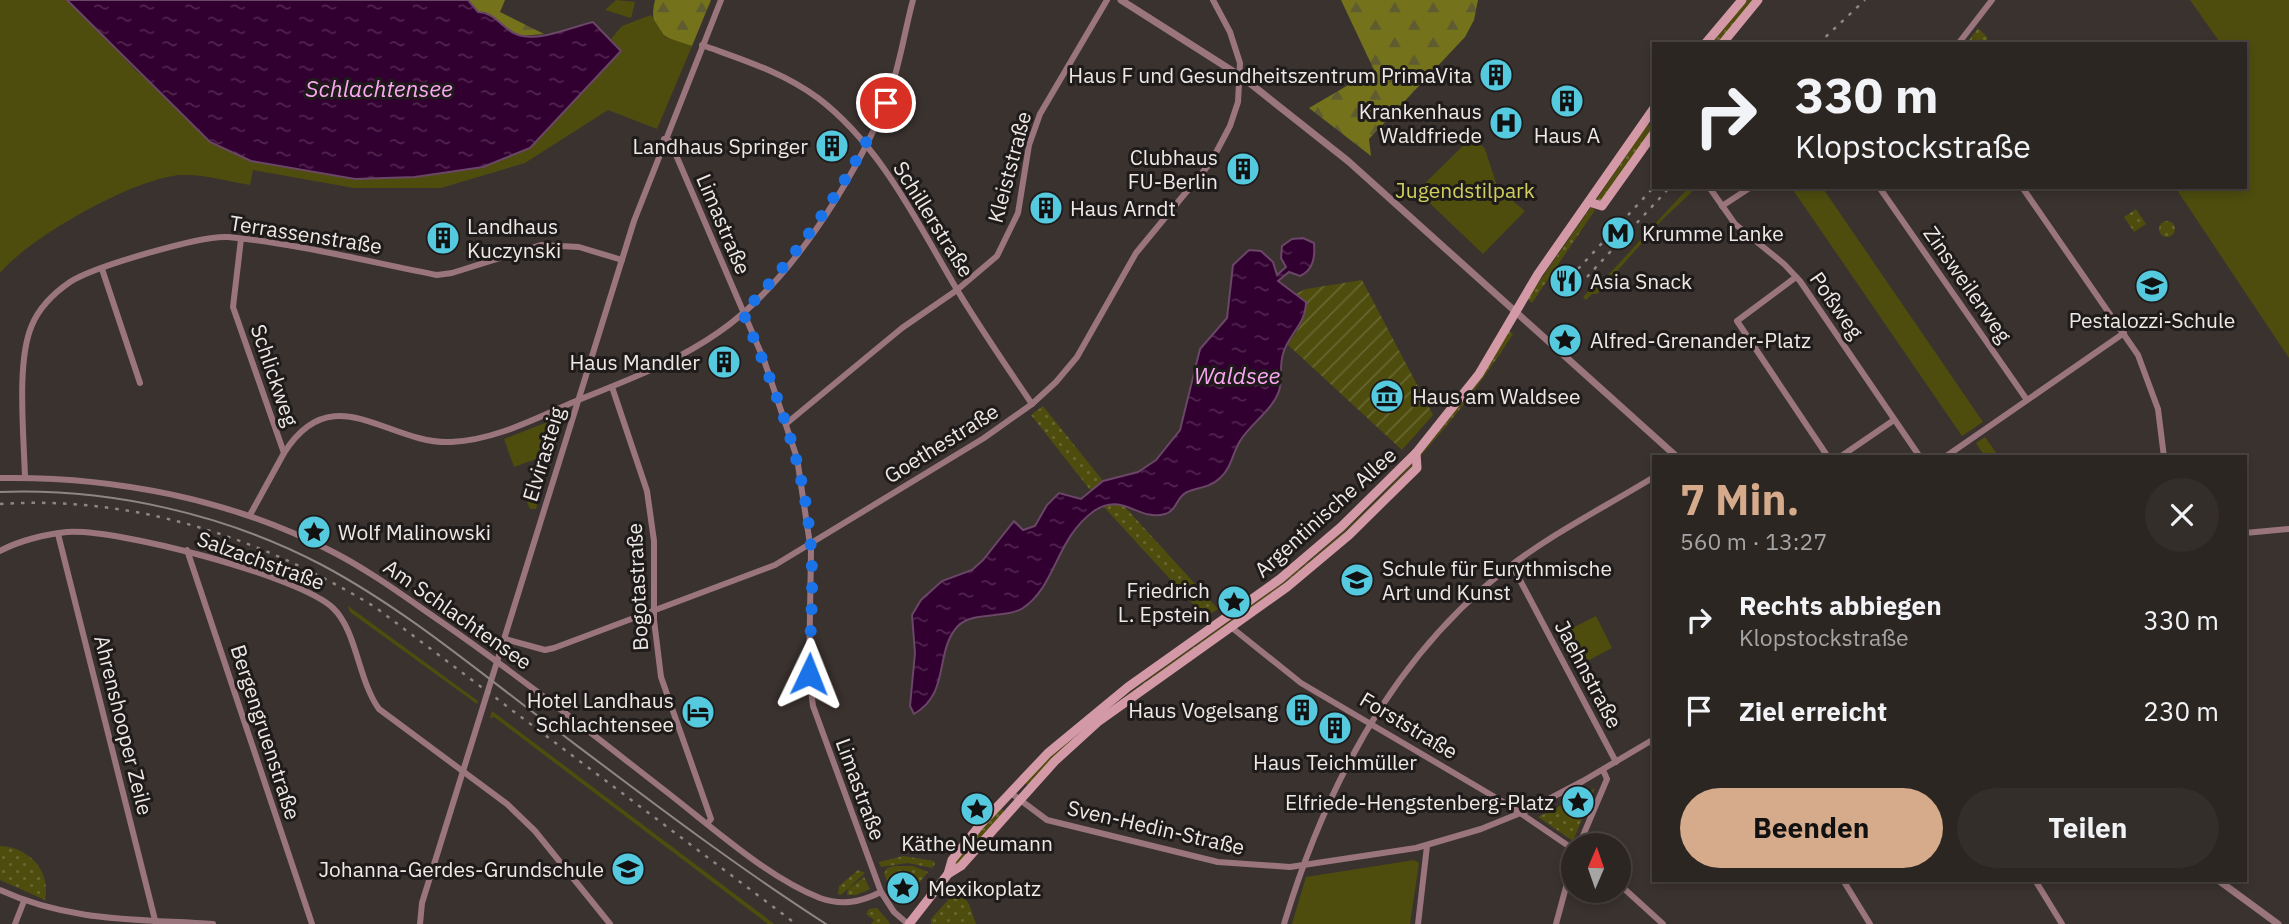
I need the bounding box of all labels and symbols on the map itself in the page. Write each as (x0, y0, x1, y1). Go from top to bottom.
building icon: Haus F und Gesundheitszentrum PrimaVita (1477, 56, 1515, 94)
place label: Haus F und Gesundheitszentrum PrimaVita (1068, 61, 1472, 89)
water label: Schlachtensee (305, 73, 453, 103)
pin (856, 73, 916, 133)
building icon: Haus A (1548, 82, 1586, 120)
place label: Krankenhaus Waldfriede (1359, 97, 1482, 149)
hospital icon: Krankenhaus Waldfriede (1487, 104, 1525, 142)
street label: Kleiststraße (981, 108, 1037, 226)
place label: Haus A (1534, 121, 1600, 149)
building icon: Landhaus Springer (813, 127, 851, 165)
place label: Landhaus Springer (632, 132, 808, 160)
place label: Clubhaus FU-Berlin (1128, 143, 1218, 195)
building icon: Clubhaus FU-Berlin (1224, 150, 1262, 188)
street label: Schillerstraße (887, 156, 981, 282)
street label: Limastraße (690, 169, 758, 279)
park label: Jugendstilpark (1395, 176, 1535, 204)
building icon: Haus Arndt (1027, 189, 1065, 227)
place label: Haus Arndt (1070, 194, 1176, 222)
street label: Terrassenstraße (228, 208, 384, 260)
place label: Landhaus Kuczynski (467, 212, 561, 264)
metro station icon: Krumme Lanke (1599, 214, 1637, 252)
building icon: Landhaus Kuczynski (424, 219, 462, 257)
place label: Krumme Lanke (1642, 219, 1784, 247)
street label: Zinsweilerweg (1918, 220, 2018, 348)
restaurant icon: Asia Snack (1547, 262, 1585, 300)
street label: Poßweg (1804, 266, 1870, 344)
place label: Asia Snack (1590, 267, 1692, 295)
school or university icon: Pestalozzi-Schule (2133, 267, 2171, 305)
place label: Pestalozzi-Schule (2069, 306, 2235, 334)
street label: Schlickweg (245, 320, 305, 430)
place icon: Alfred-Grenander-Platz (1546, 321, 1584, 359)
place label: Alfred-Grenander-Platz (1590, 326, 1811, 354)
building icon: Haus Mandler (705, 343, 743, 381)
place label: Haus Mandler (570, 348, 700, 376)
water label: Waldsee (1194, 360, 1281, 390)
museum icon: Haus am Waldsee (1368, 377, 1406, 415)
place label: Haus am Waldsee (1412, 382, 1581, 410)
street label: Goethestraße (878, 397, 1004, 489)
street label: Elvirasteig (515, 403, 571, 505)
street label: Argentinische Allee (1248, 441, 1402, 583)
place icon: Wolf Malinowski (295, 513, 333, 551)
place label: Wolf Malinowski (338, 518, 491, 546)
street label: Bogotastraße (620, 522, 654, 652)
street label: Salzachstraße (193, 524, 329, 596)
street label: Am Schlachtensee (378, 552, 538, 676)
place label: Schule für Eurythmische Art und Kunst (1382, 554, 1612, 606)
school or university icon: Schule für Eurythmische Art und Kunst (1338, 561, 1376, 599)
place label: Friedrich L. Epstein (1118, 576, 1210, 628)
place icon: Friedrich L. Epstein (1215, 583, 1253, 621)
street label: Jaehnstraße (1549, 615, 1629, 733)
street label: Ahrenshooper Zeile (88, 632, 160, 818)
position arrow (772, 637, 846, 711)
street label: Bergengruenstraße (225, 641, 307, 823)
street label: Forststraße (1355, 685, 1463, 765)
place label: Hotel Landhaus Schlachtensee (527, 686, 674, 738)
building icon: Haus Vogelsang (1283, 691, 1321, 729)
hotel icon: Hotel Landhaus Schlachtensee (679, 693, 717, 731)
place label: Haus Vogelsang (1128, 696, 1278, 724)
building icon: Haus Teichmüller (1316, 709, 1354, 747)
street label: Limastraße (830, 734, 892, 844)
place label: Haus Teichmüller (1253, 748, 1417, 776)
place icon: Elfriede-Hengstenberg-Platz (1559, 783, 1597, 821)
place label: Elfriede-Hengstenberg-Platz (1285, 788, 1554, 816)
place icon: Käthe Neumann (958, 790, 996, 828)
street label: Sven-Hedin-Straße (1065, 793, 1247, 861)
place label: Käthe Neumann (901, 829, 1053, 857)
north arrow (1561, 833, 1631, 903)
school or university icon: Johanna-Gerdes-Grundschule (609, 850, 647, 888)
place label: Johanna-Gerdes-Grundschule (318, 855, 604, 883)
place icon: Mexikoplatz (884, 869, 922, 907)
place label: Mexikoplatz (928, 874, 1041, 902)

